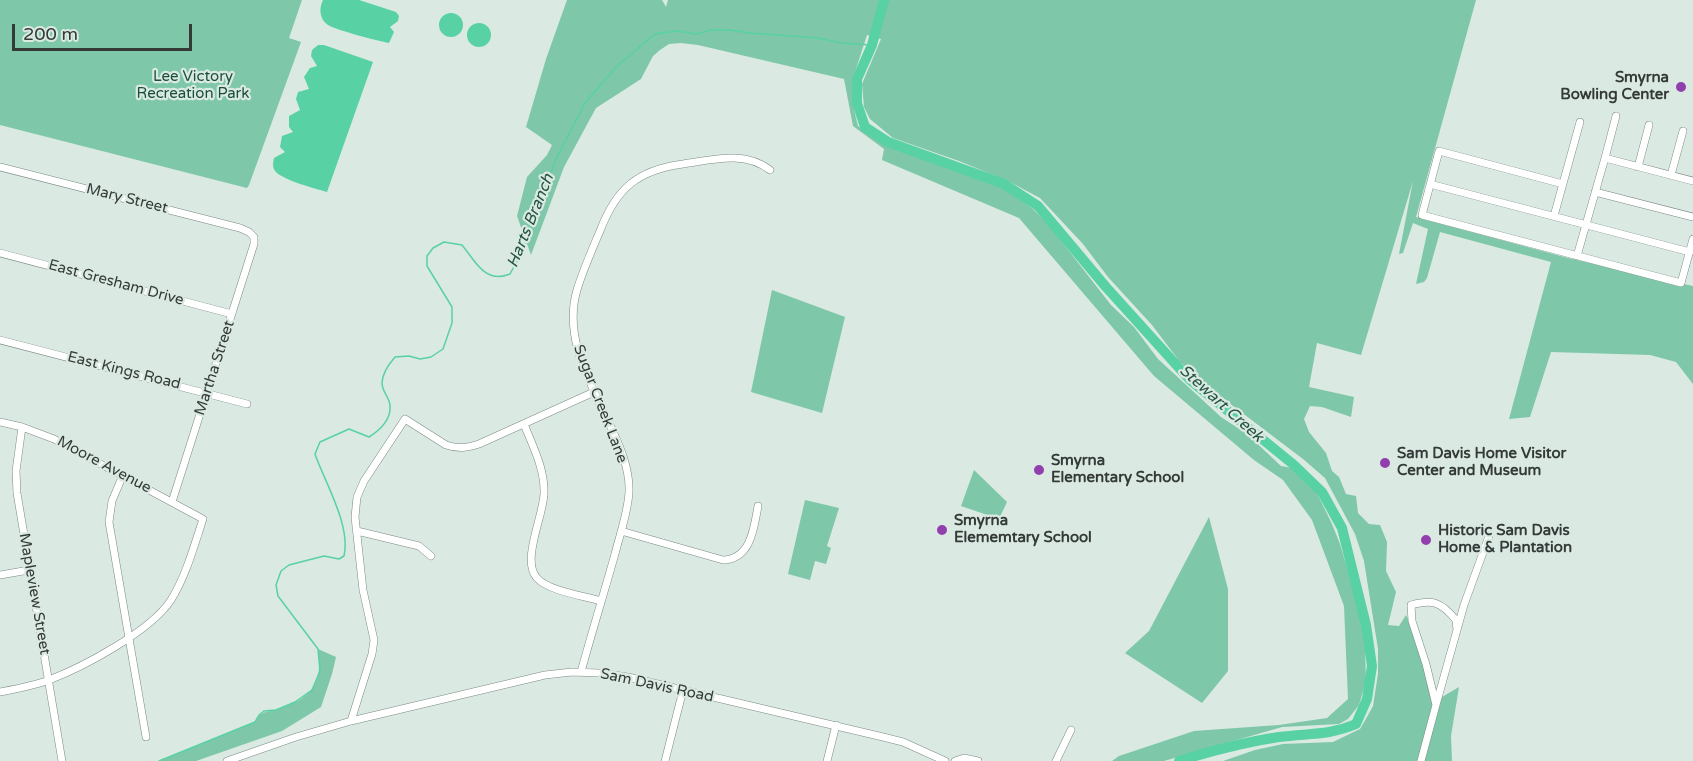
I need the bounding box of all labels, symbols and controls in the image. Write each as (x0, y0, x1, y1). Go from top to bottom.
scale bar (15, 12, 195, 50)
text: 200 m (23, 23, 78, 45)
park label: Lee Victory Recreation Park (136, 68, 250, 103)
place label: Smyrna Bowling Center (1560, 69, 1669, 104)
marker: Smyrna Bowling Center (1674, 80, 1688, 94)
water label: Harts Branch (504, 171, 558, 271)
street label: Mary Street (84, 180, 170, 218)
street label: East Gresham Drive (46, 256, 186, 310)
street label: Martha Street (191, 318, 239, 418)
street label: Sugar Creek Lane (569, 342, 631, 466)
street label: East Kings Road (66, 348, 182, 394)
water label: Stewart Creek (1175, 361, 1267, 447)
street label: Moore Avenue (54, 433, 154, 497)
place label: Sam Davis Home Visitor Center and Museum (1397, 445, 1566, 480)
place label: Smyrna Elementary School (1051, 452, 1184, 487)
marker: Sam Davis Home Visitor Center and Museum (1378, 456, 1392, 470)
marker: Smyrna Elementary School (1032, 463, 1046, 477)
place label: Smyrna Elememtary School (954, 512, 1092, 547)
place label: Historic Sam Davis Home & Plantation (1438, 522, 1572, 557)
marker: Smyrna Elememtary School (935, 523, 949, 537)
street label: Mapleview Street (14, 532, 54, 656)
marker: Historic Sam Davis Home & Plantation (1419, 533, 1433, 547)
street label: Sam Davis Road (599, 665, 715, 707)

